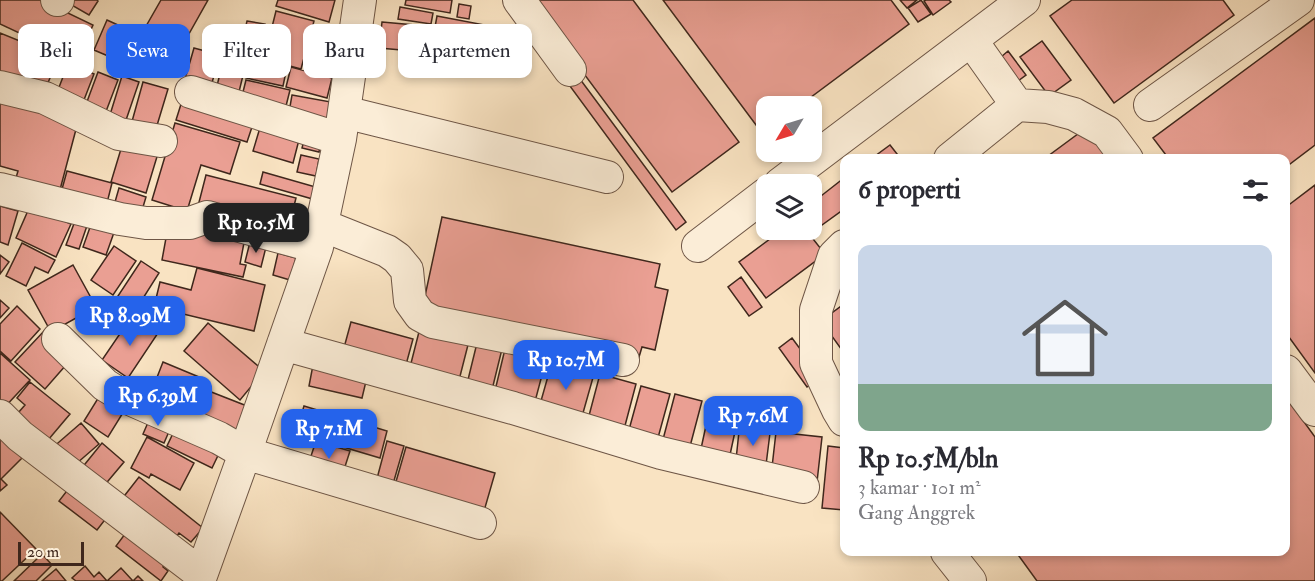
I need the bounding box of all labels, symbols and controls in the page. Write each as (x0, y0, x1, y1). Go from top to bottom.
chip: Beli (18, 24, 94, 78)
chip: Sewa (106, 24, 190, 78)
chip: Filter (202, 24, 291, 78)
chip: Baru (303, 24, 386, 78)
chip: Apartemen (398, 24, 532, 78)
north arrow (756, 96, 822, 162)
map controls (756, 96, 822, 240)
button: layers (756, 174, 822, 240)
text: 6 properti (858, 174, 961, 206)
icon: filters (1239, 174, 1272, 207)
pin: Rp 10.5M (194, 203, 318, 254)
text: Rp 10.5M (217, 210, 295, 235)
icon: home (1011, 284, 1119, 392)
pin: Rp 8.09M (68, 296, 192, 347)
text: Rp 8.09M (89, 303, 171, 328)
pin: Rp 10.7M (504, 340, 628, 391)
text: Rp 10.7M (527, 347, 605, 372)
pin: Rp 6.39M (96, 376, 220, 427)
text: Rp 6.39M (118, 383, 198, 408)
pin: Rp 7.6M (698, 396, 808, 447)
text: Rp 7.6M (718, 403, 788, 428)
pin: Rp 7.1M (274, 409, 384, 460)
text: Rp 7.1M (295, 416, 363, 441)
text: Rp 10.5M/bln (858, 443, 998, 475)
text: 3 kamar · 101 m² (858, 475, 981, 500)
text: Gang Anggrek (858, 500, 975, 525)
scale bar (18, 539, 84, 566)
text: 20 m (27, 542, 59, 562)

